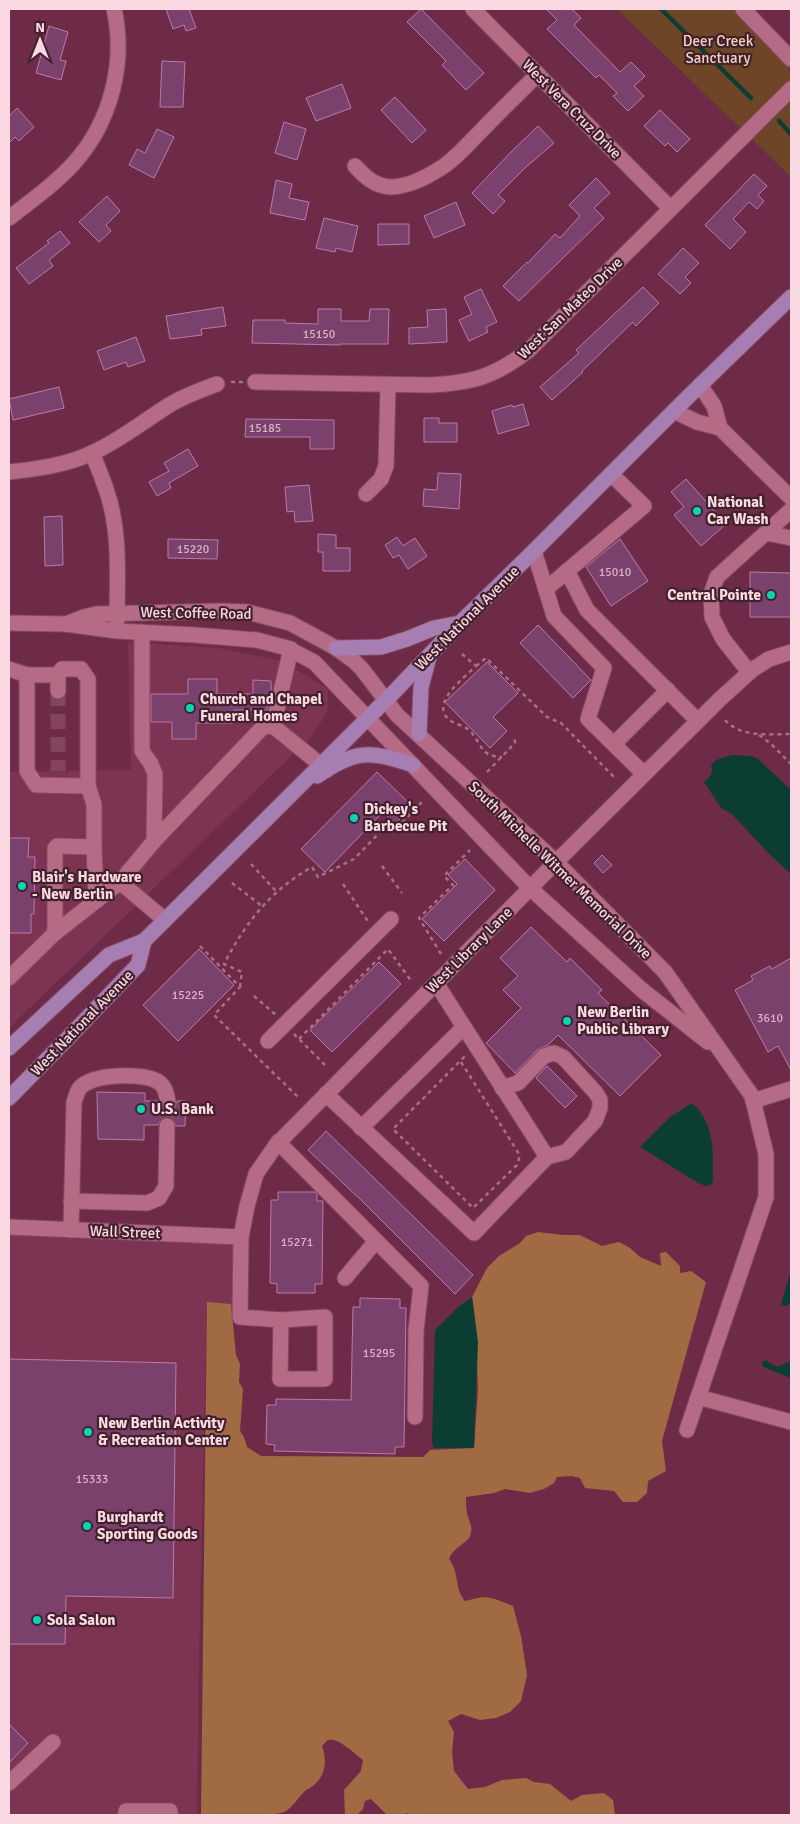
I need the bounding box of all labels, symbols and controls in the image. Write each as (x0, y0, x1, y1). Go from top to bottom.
north arrow (15, 15, 65, 65)
text: N (35, 19, 45, 36)
park label: Deer Creek Sanctuary (683, 32, 754, 67)
street label: West Vera Cruz Drive (519, 56, 625, 162)
street label: West San Mateo Drive (514, 253, 626, 363)
house number: 15150 (303, 327, 335, 342)
house number: 15185 (249, 421, 281, 436)
place label: National Car Wash (707, 493, 769, 528)
marker: National Car Wash (691, 505, 703, 517)
house number: 15220 (177, 542, 209, 557)
street label: West National Avenue (411, 562, 523, 674)
house number: 15010 (599, 565, 631, 580)
place label: Central Pointe (667, 586, 761, 604)
marker: Central Pointe (765, 589, 777, 601)
street label: West Coffee Road (140, 603, 252, 623)
place label: Church and Chapel Funeral Homes (200, 690, 323, 725)
marker: Church and Chapel Funeral Homes (184, 702, 196, 714)
street label: South Michelle Witmer Memorial Drive (465, 778, 655, 962)
place label: Dickey's Barbecue Pit (364, 800, 448, 835)
marker: Dickey's Barbecue Pit (348, 812, 360, 824)
place label: Blair's Hardware - New Berlin (32, 868, 142, 903)
marker: Blair's Hardware - New Berlin (16, 880, 28, 892)
street label: West Library Lane (422, 903, 516, 997)
street label: West National Avenue (27, 966, 137, 1080)
house number: 15225 (172, 988, 204, 1003)
place label: New Berlin Public Library (577, 1003, 669, 1038)
house number: 3610 (757, 1011, 783, 1026)
marker: New Berlin Public Library (561, 1015, 573, 1027)
place label: U.S. Bank (151, 1100, 214, 1118)
marker: U.S. Bank (135, 1103, 147, 1115)
street label: Wall Street (89, 1222, 161, 1242)
house number: 15271 (281, 1235, 313, 1250)
house number: 15295 (363, 1346, 395, 1361)
place label: New Berlin Activity & Recreation Center (98, 1414, 229, 1449)
marker: New Berlin Activity & Recreation Center (82, 1426, 94, 1438)
house number: 15333 (76, 1472, 108, 1487)
place label: Burghardt Sporting Goods (97, 1508, 198, 1543)
marker: Burghardt Sporting Goods (81, 1520, 93, 1532)
place label: Sola Salon (47, 1611, 116, 1629)
marker: Sola Salon (31, 1614, 43, 1626)

